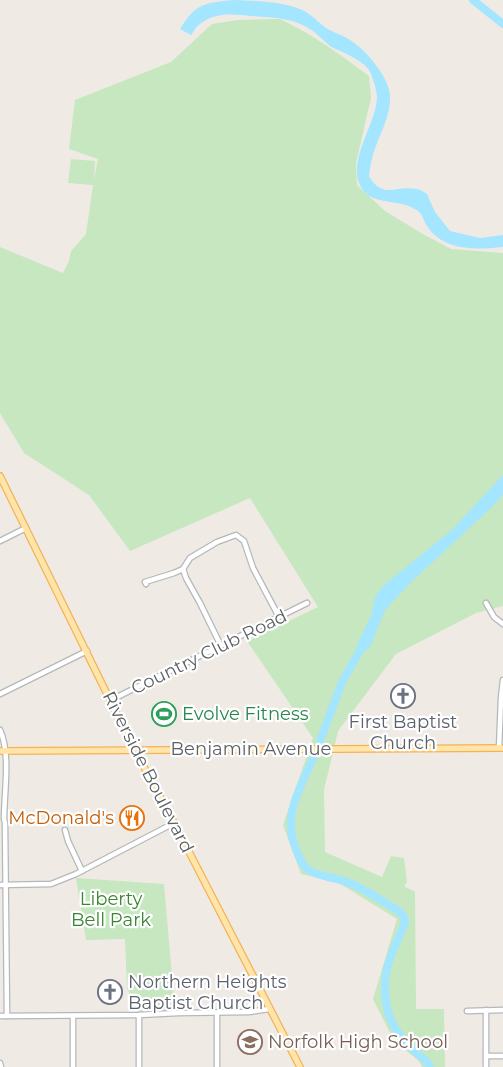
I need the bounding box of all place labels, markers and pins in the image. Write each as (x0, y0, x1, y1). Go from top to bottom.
church icon: First Baptist Church (390, 683, 416, 709)
sports icon: Evolve Fitness (151, 701, 177, 727)
place label: Evolve Fitness (182, 703, 309, 725)
place label: First Baptist Church (349, 711, 457, 754)
restaurant icon: McDonald's (119, 805, 145, 831)
place label: McDonald's (8, 807, 114, 829)
place label: Northern Heights Baptist Church (128, 971, 287, 1014)
church icon: Northern Heights Baptist Church (97, 979, 123, 1005)
school or university icon: Norfolk High School (237, 1029, 263, 1055)
place label: Norfolk High School (268, 1031, 448, 1053)

